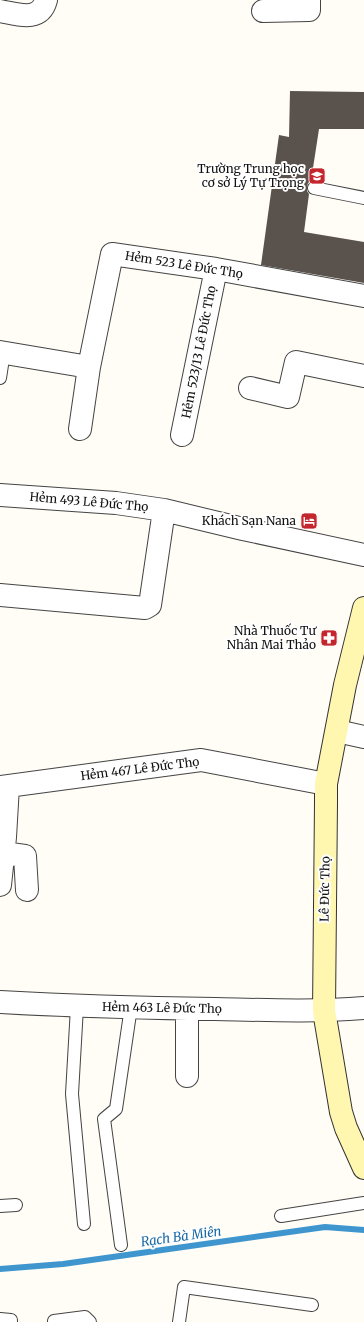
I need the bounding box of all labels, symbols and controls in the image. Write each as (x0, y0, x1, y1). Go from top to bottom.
place label: Trường Trung học cơ sở Lý Tự Trọng (197, 161, 305, 190)
school or university icon: Trường Trung học cơ sở Lý Tự Trọng (307, 166, 327, 186)
street label: Hẻm 523 Lê Đức Thọ (124, 248, 244, 281)
street label: Hẻm 523/13 Lê Đức Thọ (178, 284, 219, 420)
street label: Hẻm 493 Lê Đức Thọ (29, 489, 149, 514)
hotel icon: Khách Sạn Nana (299, 511, 319, 531)
place label: Khách Sạn Nana (202, 513, 297, 528)
place label: Nhà Thuốc Tư Nhân Mai Thảo (227, 623, 317, 652)
pharmacy icon: Nhà Thuốc Tư Nhân Mai Thảo (319, 628, 339, 648)
street label: Hẻm 467 Lê Đức Thọ (80, 754, 200, 783)
street label: Lê Đức Thọ (316, 856, 333, 922)
street label: Hẻm 463 Lê Đức Thọ (102, 999, 222, 1016)
water label: Rạch Bà Miên (140, 1222, 223, 1251)

